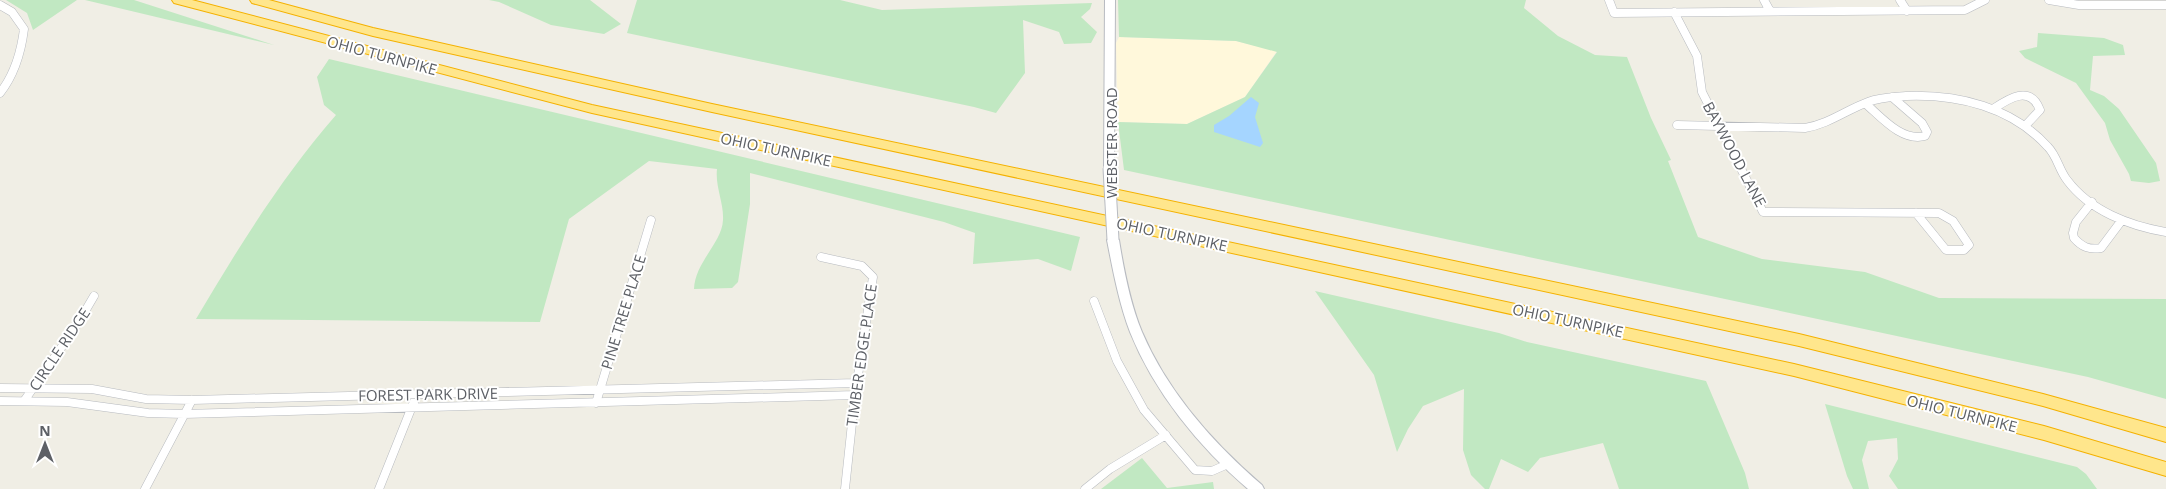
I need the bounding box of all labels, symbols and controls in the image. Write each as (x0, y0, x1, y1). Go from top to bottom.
street label: OHIO TURNPIKE (325, 31, 439, 79)
street label: WEBSTER ROAD (1101, 87, 1121, 199)
street label: BAYWOOD LANE (1699, 98, 1771, 210)
street label: OHIO TURNPIKE (719, 127, 833, 171)
street label: OHIO TURNPIKE (1115, 212, 1229, 256)
street label: PINE TREE PLACE (596, 252, 650, 372)
street label: TIMBER EDGE PLACE (841, 283, 881, 427)
street label: OHIO TURNPIKE (1511, 298, 1625, 342)
street label: CIRCLE RIDGE (24, 304, 94, 394)
street label: FOREST PARK DRIVE (358, 383, 498, 405)
street label: OHIO TURNPIKE (1905, 390, 2019, 436)
north arrow (20, 419, 70, 469)
text: N (39, 421, 51, 440)

